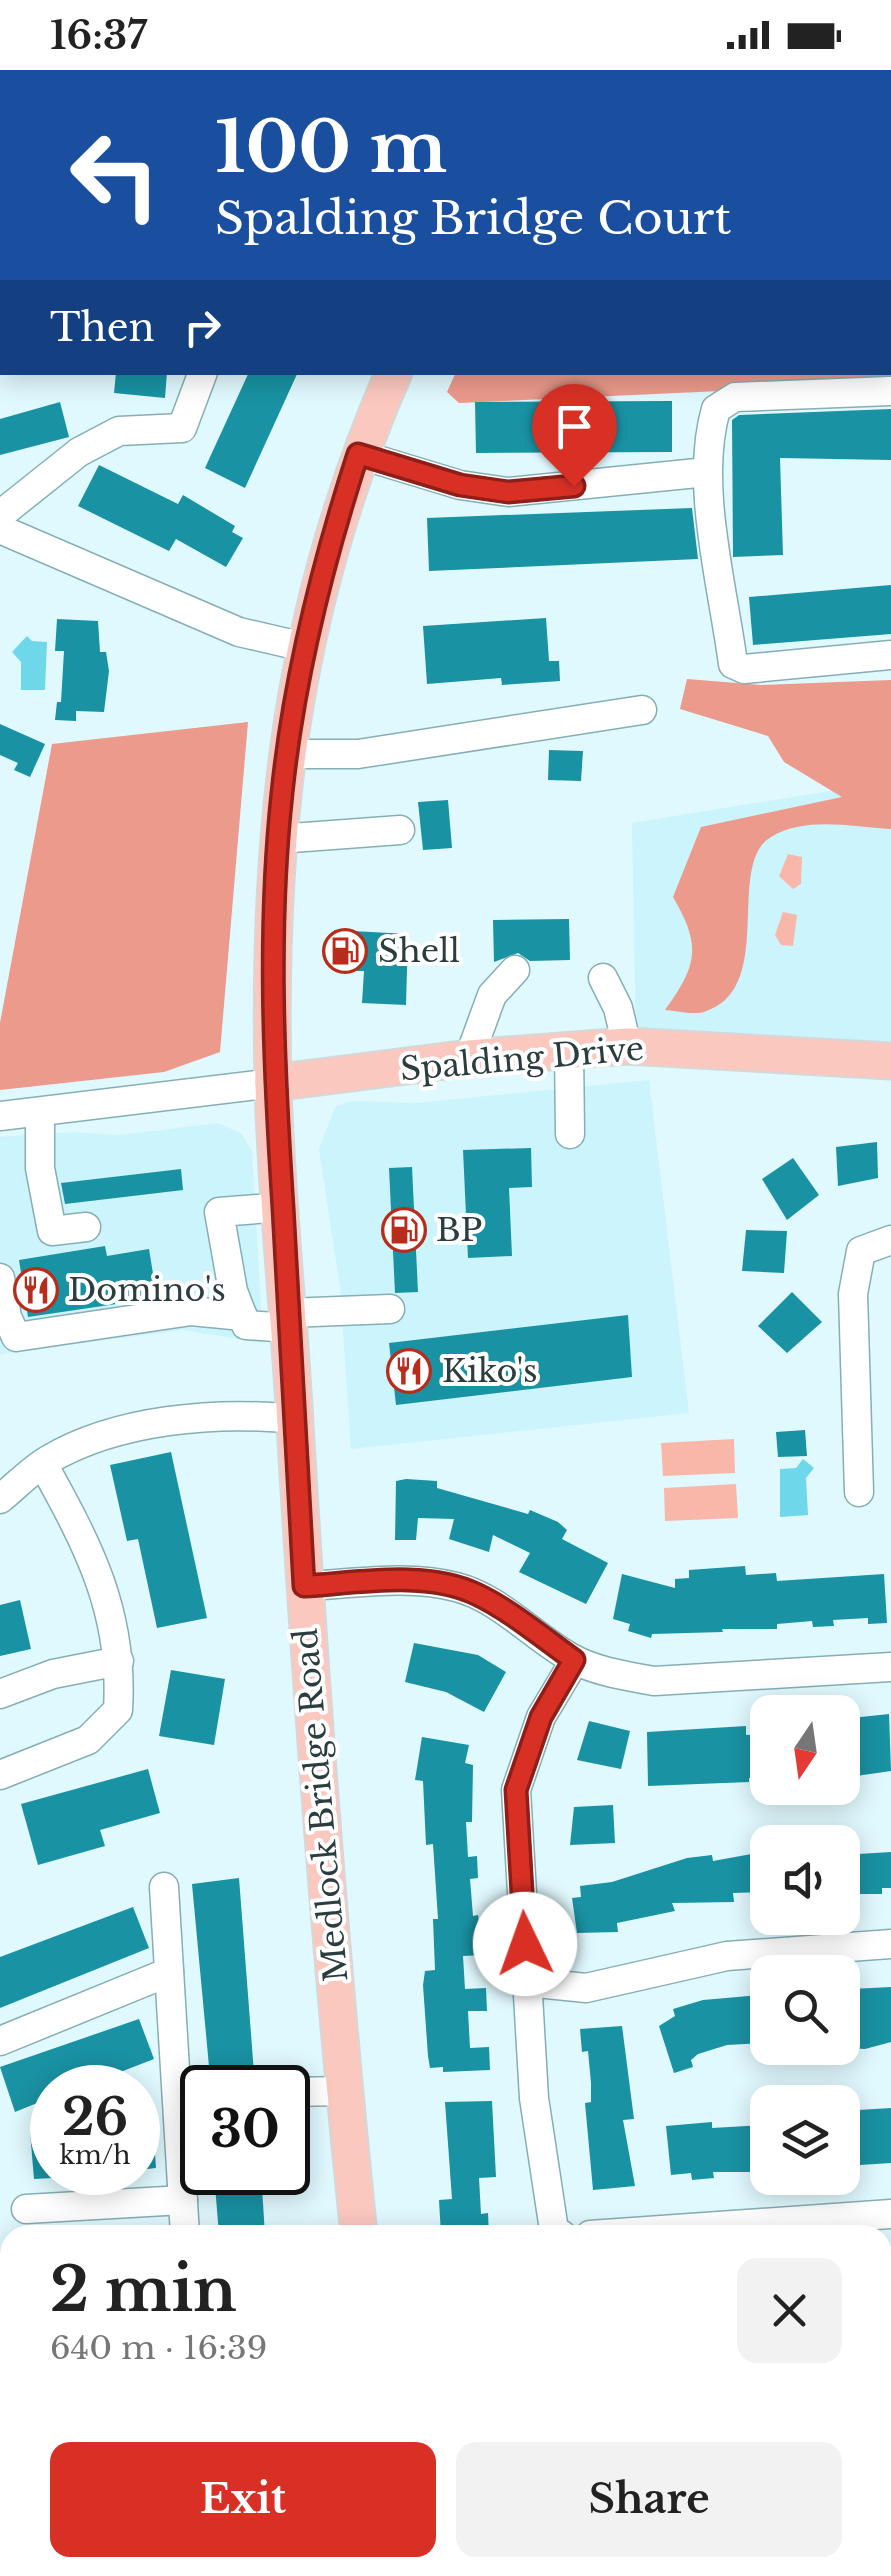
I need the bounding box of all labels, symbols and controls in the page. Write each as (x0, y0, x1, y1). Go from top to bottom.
text: 16:37 (50, 12, 147, 59)
text: 100 m (215, 104, 447, 191)
icon: left (50, 110, 180, 240)
text: Spalding Bridge Court (215, 190, 731, 246)
icon: right (175, 300, 230, 355)
text: Then (50, 304, 155, 351)
pin (532, 384, 617, 487)
icon: arrive (547, 399, 602, 454)
fuel station icon: Shell (322, 928, 368, 974)
place label: Shell (378, 931, 460, 971)
street label: Spalding Drive (399, 1028, 645, 1090)
fuel station icon: BP (381, 1207, 427, 1253)
place label: BP (436, 1210, 482, 1250)
restaurant icon: Domino's (13, 1267, 59, 1313)
place label: Domino's (68, 1270, 226, 1310)
restaurant icon: Kiko's (386, 1348, 432, 1394)
place label: Kiko's (442, 1351, 538, 1391)
street label: Medlock Bridge Road (286, 1626, 356, 1984)
north arrow (750, 1695, 860, 1805)
map controls (750, 1695, 860, 2195)
button: sound (750, 1825, 860, 1935)
position arrow (473, 1892, 577, 1996)
button: search (750, 1955, 860, 2065)
speed limit sign: 30 (180, 2065, 310, 2195)
button: layers (750, 2085, 860, 2195)
text: 26 (62, 2086, 128, 2149)
text: km/h (60, 2140, 130, 2171)
text: 2 min (50, 2253, 237, 2327)
button: close (737, 2258, 842, 2363)
text: 640 m · 16:39 (50, 2328, 267, 2368)
button: Exit (50, 2442, 436, 2557)
button: Share (456, 2442, 842, 2557)

